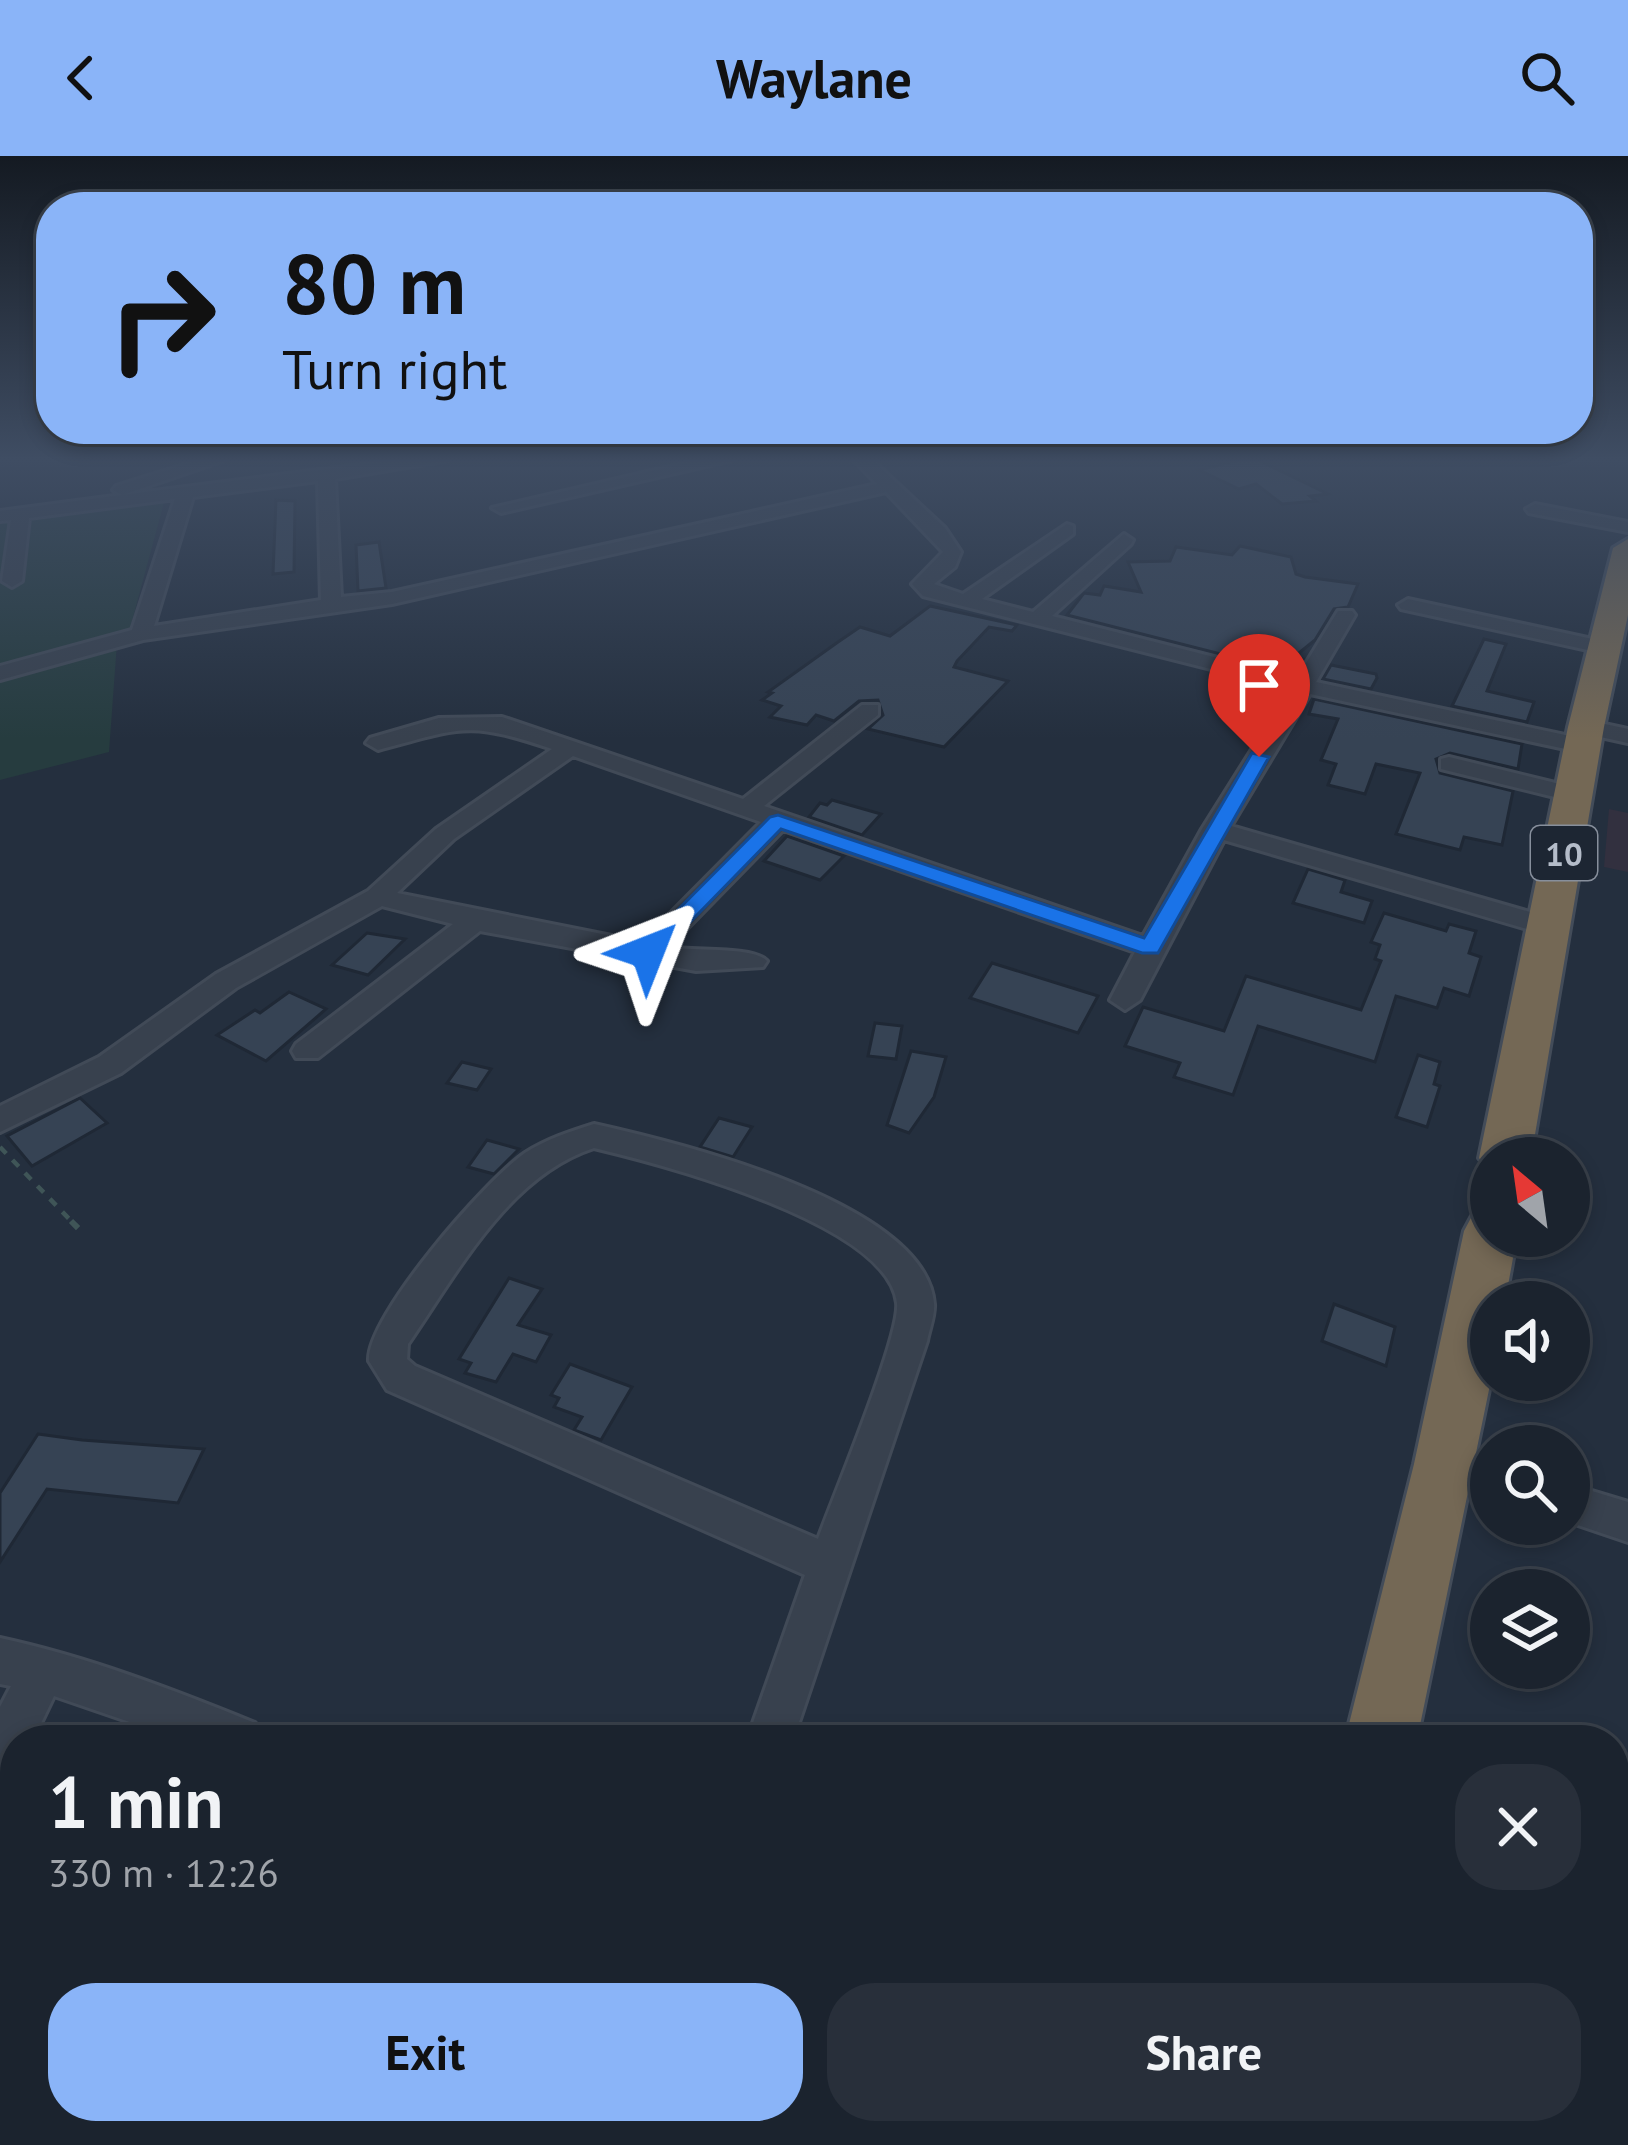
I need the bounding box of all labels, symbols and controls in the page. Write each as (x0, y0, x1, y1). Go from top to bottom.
text: Waylane (716, 43, 912, 113)
icon: back (48, 45, 114, 111)
icon: search (1514, 45, 1580, 111)
text: 80 m (282, 228, 466, 337)
icon: right (84, 240, 240, 396)
text: Turn right (282, 334, 507, 404)
pin (1208, 634, 1310, 757)
icon: arrive (1226, 652, 1292, 718)
road number: 10 (1531, 826, 1597, 880)
position arrow (585, 889, 711, 1015)
north arrow (1470, 1137, 1590, 1257)
map controls (1470, 1137, 1590, 1689)
button: sound (1470, 1281, 1590, 1401)
button: search (1470, 1425, 1590, 1545)
button: layers (1470, 1569, 1590, 1689)
text: 1 min (48, 1755, 224, 1848)
button: close (1455, 1764, 1581, 1890)
text: 330 m · 12:26 (48, 1847, 279, 1898)
button: Exit (48, 1983, 803, 2121)
button: Share (827, 1983, 1581, 2121)

